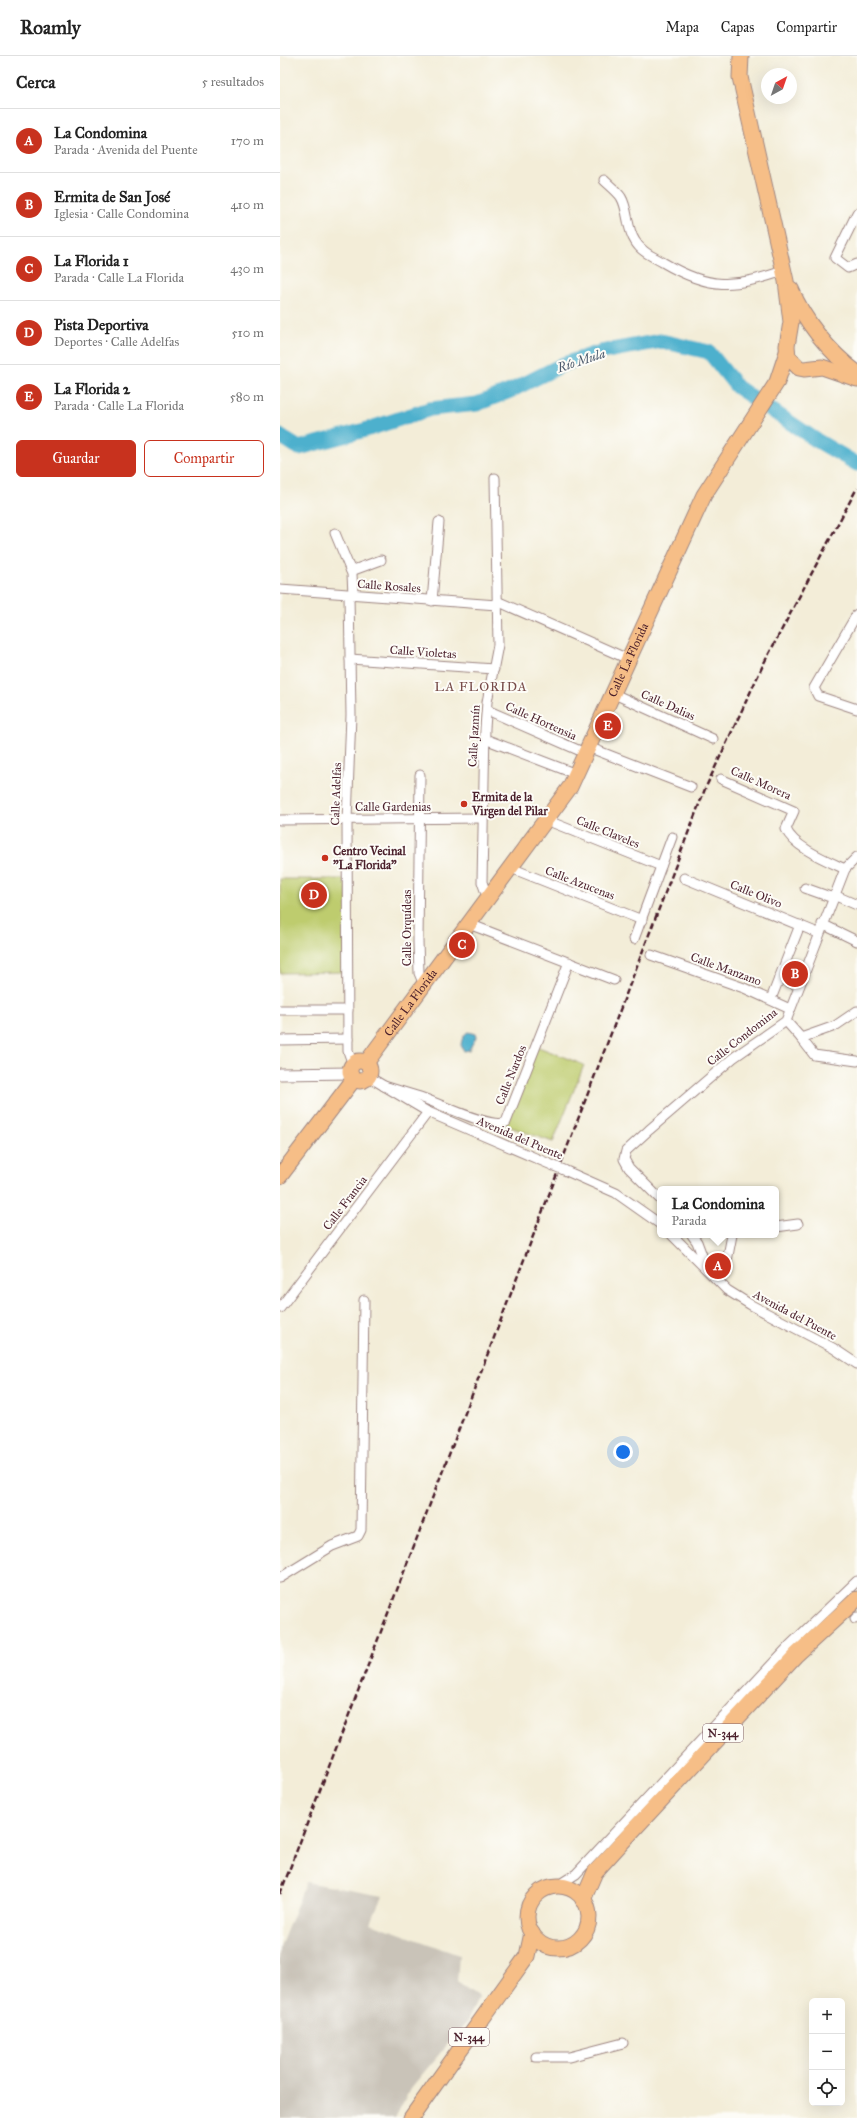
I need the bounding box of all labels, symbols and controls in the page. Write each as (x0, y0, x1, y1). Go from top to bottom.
text: Roamly (20, 16, 81, 39)
text: Mapa (666, 19, 699, 36)
text: Capas (721, 19, 754, 36)
text: Compartir (776, 19, 837, 36)
north arrow (761, 68, 797, 104)
text: Cerca (16, 72, 55, 93)
text: 5 resultados (202, 74, 264, 90)
text: La Condomina (54, 124, 147, 142)
text: A (25, 133, 33, 149)
text: 170 m (231, 133, 264, 149)
text: Parada · Avenida del Puente (54, 142, 198, 158)
text: Ermita de San José (54, 188, 170, 206)
text: B (25, 197, 33, 213)
text: 410 m (230, 197, 264, 213)
text: Iglesia · Calle Condomina (54, 206, 189, 222)
text: La Florida 1 (54, 252, 129, 270)
text: C (25, 261, 33, 277)
text: 430 m (230, 261, 264, 277)
text: Parada · Calle La Florida (54, 270, 184, 286)
text: Pista Deportiva (54, 316, 149, 334)
text: D (24, 325, 34, 341)
text: 510 m (232, 325, 264, 341)
text: Deportes · Calle Adelfas (54, 334, 179, 350)
water label: Río Mula (554, 346, 607, 376)
text: La Florida 2 (54, 380, 130, 398)
text: E (24, 389, 34, 405)
text: 580 m (230, 389, 264, 405)
text: Parada · Calle La Florida (54, 398, 184, 414)
button: Guardar (16, 440, 136, 477)
button: Compartir (144, 440, 264, 477)
street label: Calle Rosales (357, 577, 421, 595)
street label: Calle La Florida (605, 620, 652, 699)
street label: Calle Violetas (389, 643, 457, 661)
district label: LA FLORIDA (435, 679, 527, 695)
street label: Calle Dalias (639, 687, 697, 723)
street label: Calle Hortensia (503, 699, 580, 743)
street label: Calle Jazmín (465, 704, 484, 768)
pin: E (595, 711, 621, 741)
street label: Calle Adelfas (328, 762, 344, 826)
street label: Calle Morera (729, 763, 794, 803)
place label: Ermita de la Virgen del Pilar (471, 790, 548, 819)
marker: Ermita de la Virgen del Pilar (459, 799, 469, 809)
street label: Calle Gardenias (355, 800, 431, 814)
street label: Calle Claveles (574, 813, 642, 851)
place label: Centro Vecinal "La Florida" (333, 844, 406, 872)
marker: Centro Vecinal "La Florida" (320, 853, 330, 863)
street label: Calle Azucenas (543, 863, 617, 903)
street label: Calle Olivo (728, 877, 784, 911)
pin: D (301, 880, 327, 910)
street label: Calle Orquídeas (400, 890, 415, 966)
pin: C (449, 930, 475, 960)
street label: Calle Manzano (689, 950, 763, 988)
pin: B (782, 959, 808, 989)
street label: Calle La Florida (381, 966, 441, 1039)
street label: Calle Condomina (704, 1005, 781, 1069)
street label: Calle Nardos (493, 1043, 529, 1107)
street label: Avenida del Puente (474, 1113, 565, 1163)
street label: Calle Francia (320, 1172, 371, 1233)
popup (657, 1186, 779, 1238)
text: La Condomina (672, 1195, 765, 1213)
text: Parada (672, 1213, 707, 1229)
pin: A (705, 1251, 731, 1281)
street label: Avenida del Puente (750, 1287, 839, 1343)
your location (613, 1442, 633, 1462)
road number: N-344 (703, 1724, 743, 1742)
map controls (809, 1998, 845, 2106)
button: + (809, 1998, 845, 2034)
road number: N-344 (449, 2028, 489, 2046)
button: − (809, 2034, 845, 2070)
button: locate (809, 2070, 845, 2106)

